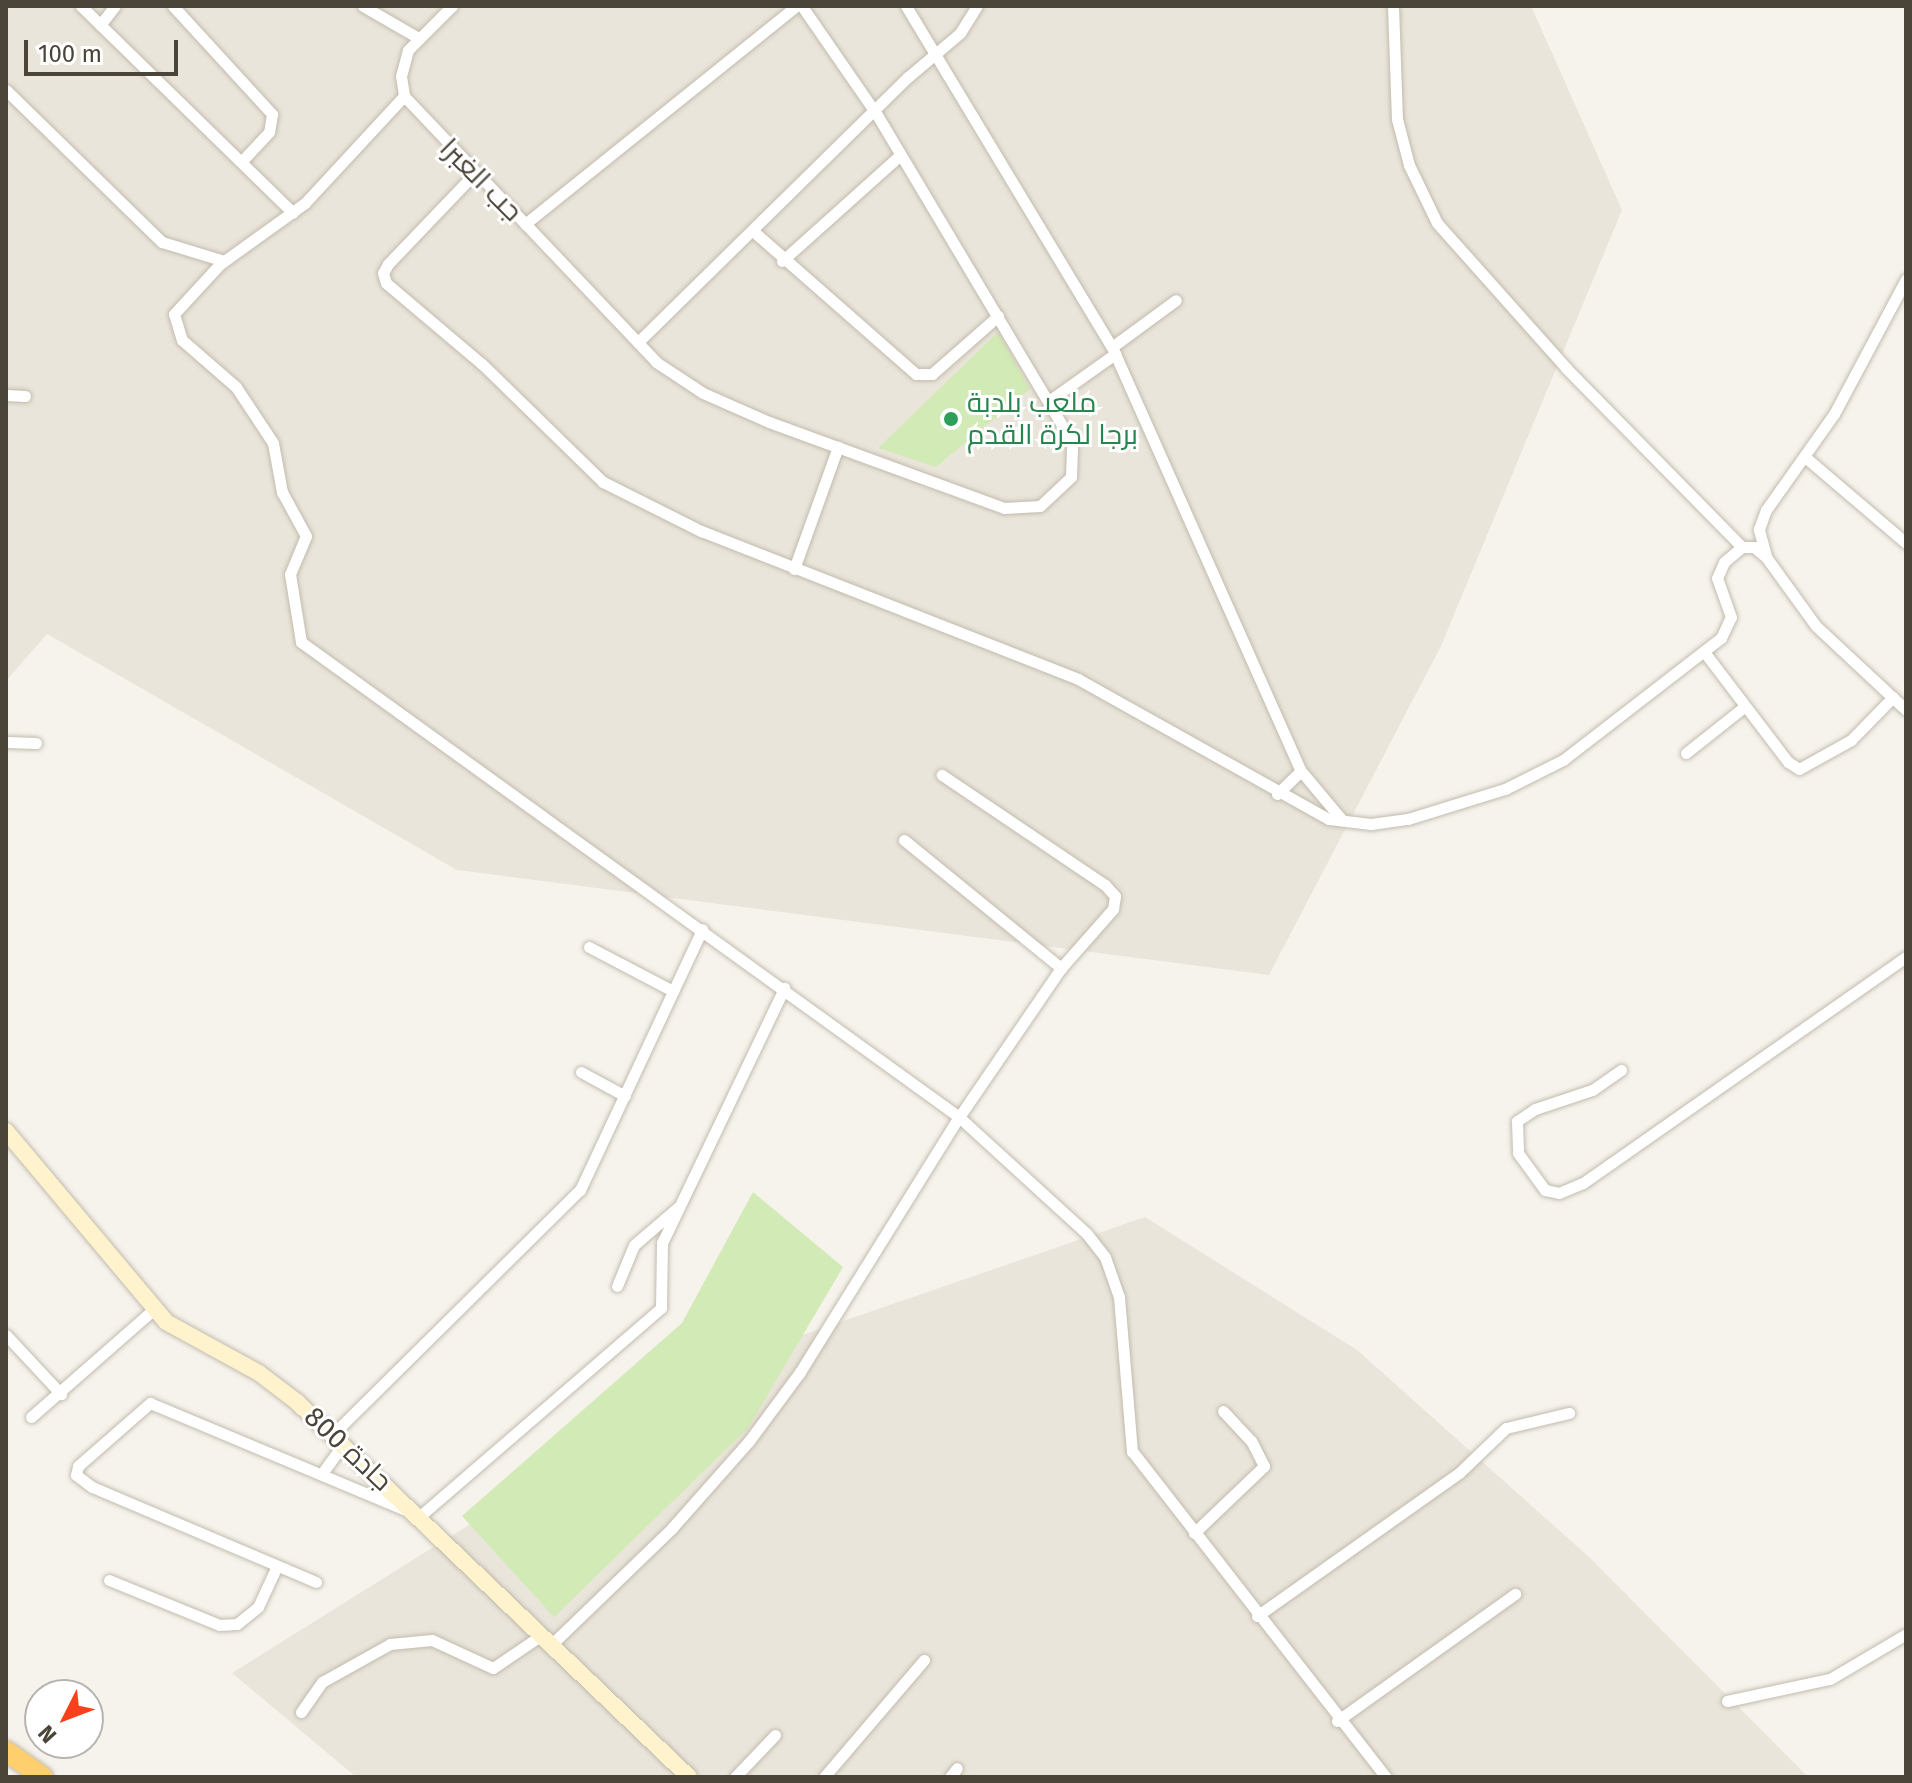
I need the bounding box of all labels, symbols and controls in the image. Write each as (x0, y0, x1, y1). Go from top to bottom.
scale bar (28, 24, 182, 74)
text: 100 m (38, 40, 102, 68)
street label: جب الغبرا (433, 132, 529, 228)
place label: ملعب بلدبة برجا لكرة القدم (967, 386, 1138, 452)
marker: ملعب بلدبة برجا لكرة القدم (942, 410, 960, 428)
street label: جادة 800 (297, 1400, 399, 1498)
north arrow (24, 1679, 104, 1759)
text: N (32, 1720, 62, 1749)

